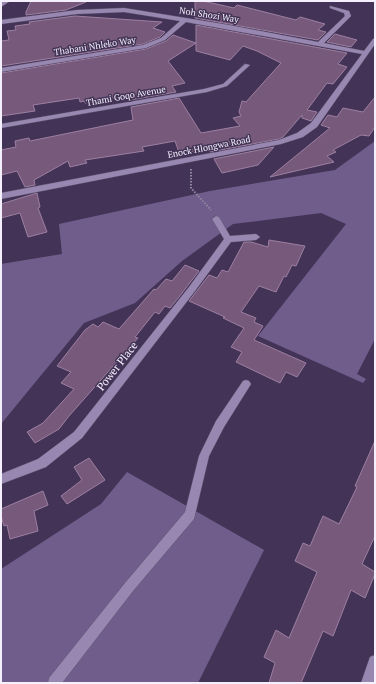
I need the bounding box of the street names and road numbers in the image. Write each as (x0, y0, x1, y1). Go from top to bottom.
street label: Noh Shozi Way (178, 4, 240, 26)
street label: Thabani Nhleko Way (53, 34, 137, 58)
street label: Thami Goqo Avenue (85, 83, 167, 109)
street label: Enock Hlongwa Road (166, 133, 252, 161)
street label: Power Place (94, 338, 141, 393)

